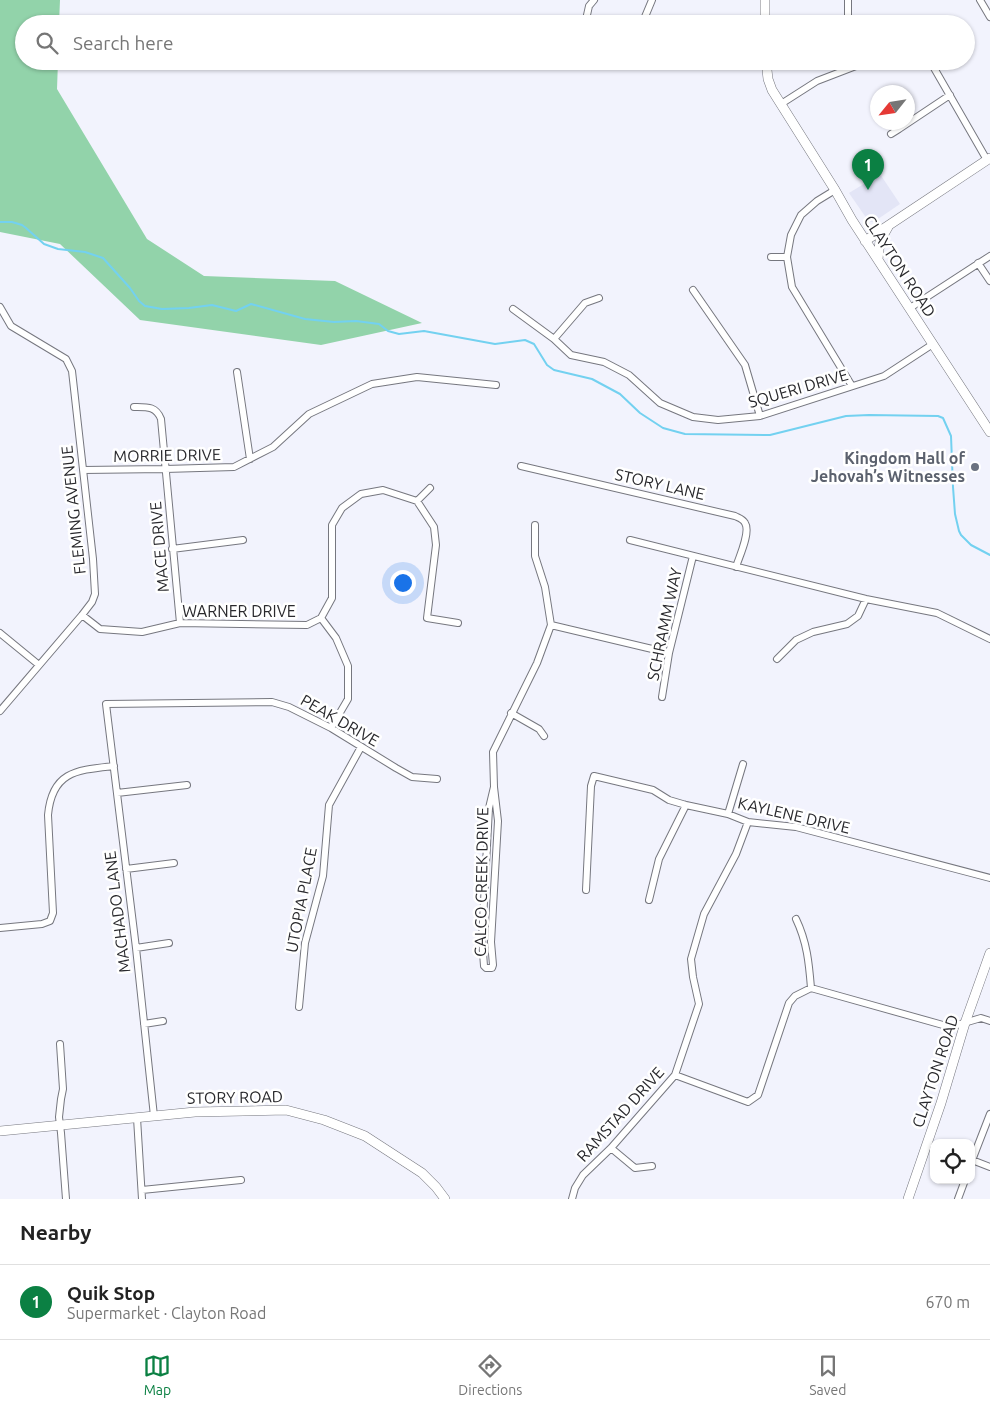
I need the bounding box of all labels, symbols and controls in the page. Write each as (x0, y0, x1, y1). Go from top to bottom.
search box (15, 15, 975, 70)
icon: search (33, 29, 61, 57)
text: Search here (73, 32, 173, 54)
north arrow (870, 85, 915, 130)
pin: 1 (852, 149, 884, 190)
street label: CLAYTON ROAD (860, 212, 940, 320)
street label: SQUERI DRIVE (746, 365, 850, 411)
street label: FLEMING AVENUE (57, 445, 89, 575)
street label: MORRIE DRIVE (113, 445, 221, 465)
place label: Kingdom Hall of Jehovah’s Witnesses (811, 449, 965, 485)
marker: Kingdom Hall of Jehovah’s Witnesses (969, 461, 981, 473)
street label: STORY LANE (613, 465, 707, 503)
street label: MACE DRIVE (146, 501, 172, 593)
street label: SCHRAMM WAY (643, 565, 685, 682)
your location (390, 570, 416, 596)
street label: WARNER DRIVE (182, 602, 296, 620)
street label: PEAK DRIVE (298, 690, 382, 750)
street label: KAYLENE DRIVE (736, 793, 852, 837)
street label: CALCO CREEK DRIVE (471, 807, 491, 957)
street label: UTOPIA PLACE (282, 846, 320, 954)
street label: MACHADO LANE (101, 850, 133, 974)
street label: CLAYTON ROAD (908, 1012, 962, 1130)
street label: RAMSTAD DRIVE (573, 1063, 667, 1165)
street label: STORY ROAD (187, 1087, 283, 1107)
map controls (930, 1139, 975, 1184)
button: locate (930, 1139, 975, 1184)
text: Nearby (20, 1220, 91, 1244)
text: Quik Stop (67, 1282, 155, 1304)
text: 1 (31, 1293, 41, 1311)
text: 670 m (925, 1293, 970, 1311)
text: Supermarket · Clayton Road (67, 1304, 266, 1322)
tab: Map (143, 1352, 171, 1398)
tab: Directions (458, 1352, 522, 1398)
tab: Saved (809, 1352, 847, 1398)

